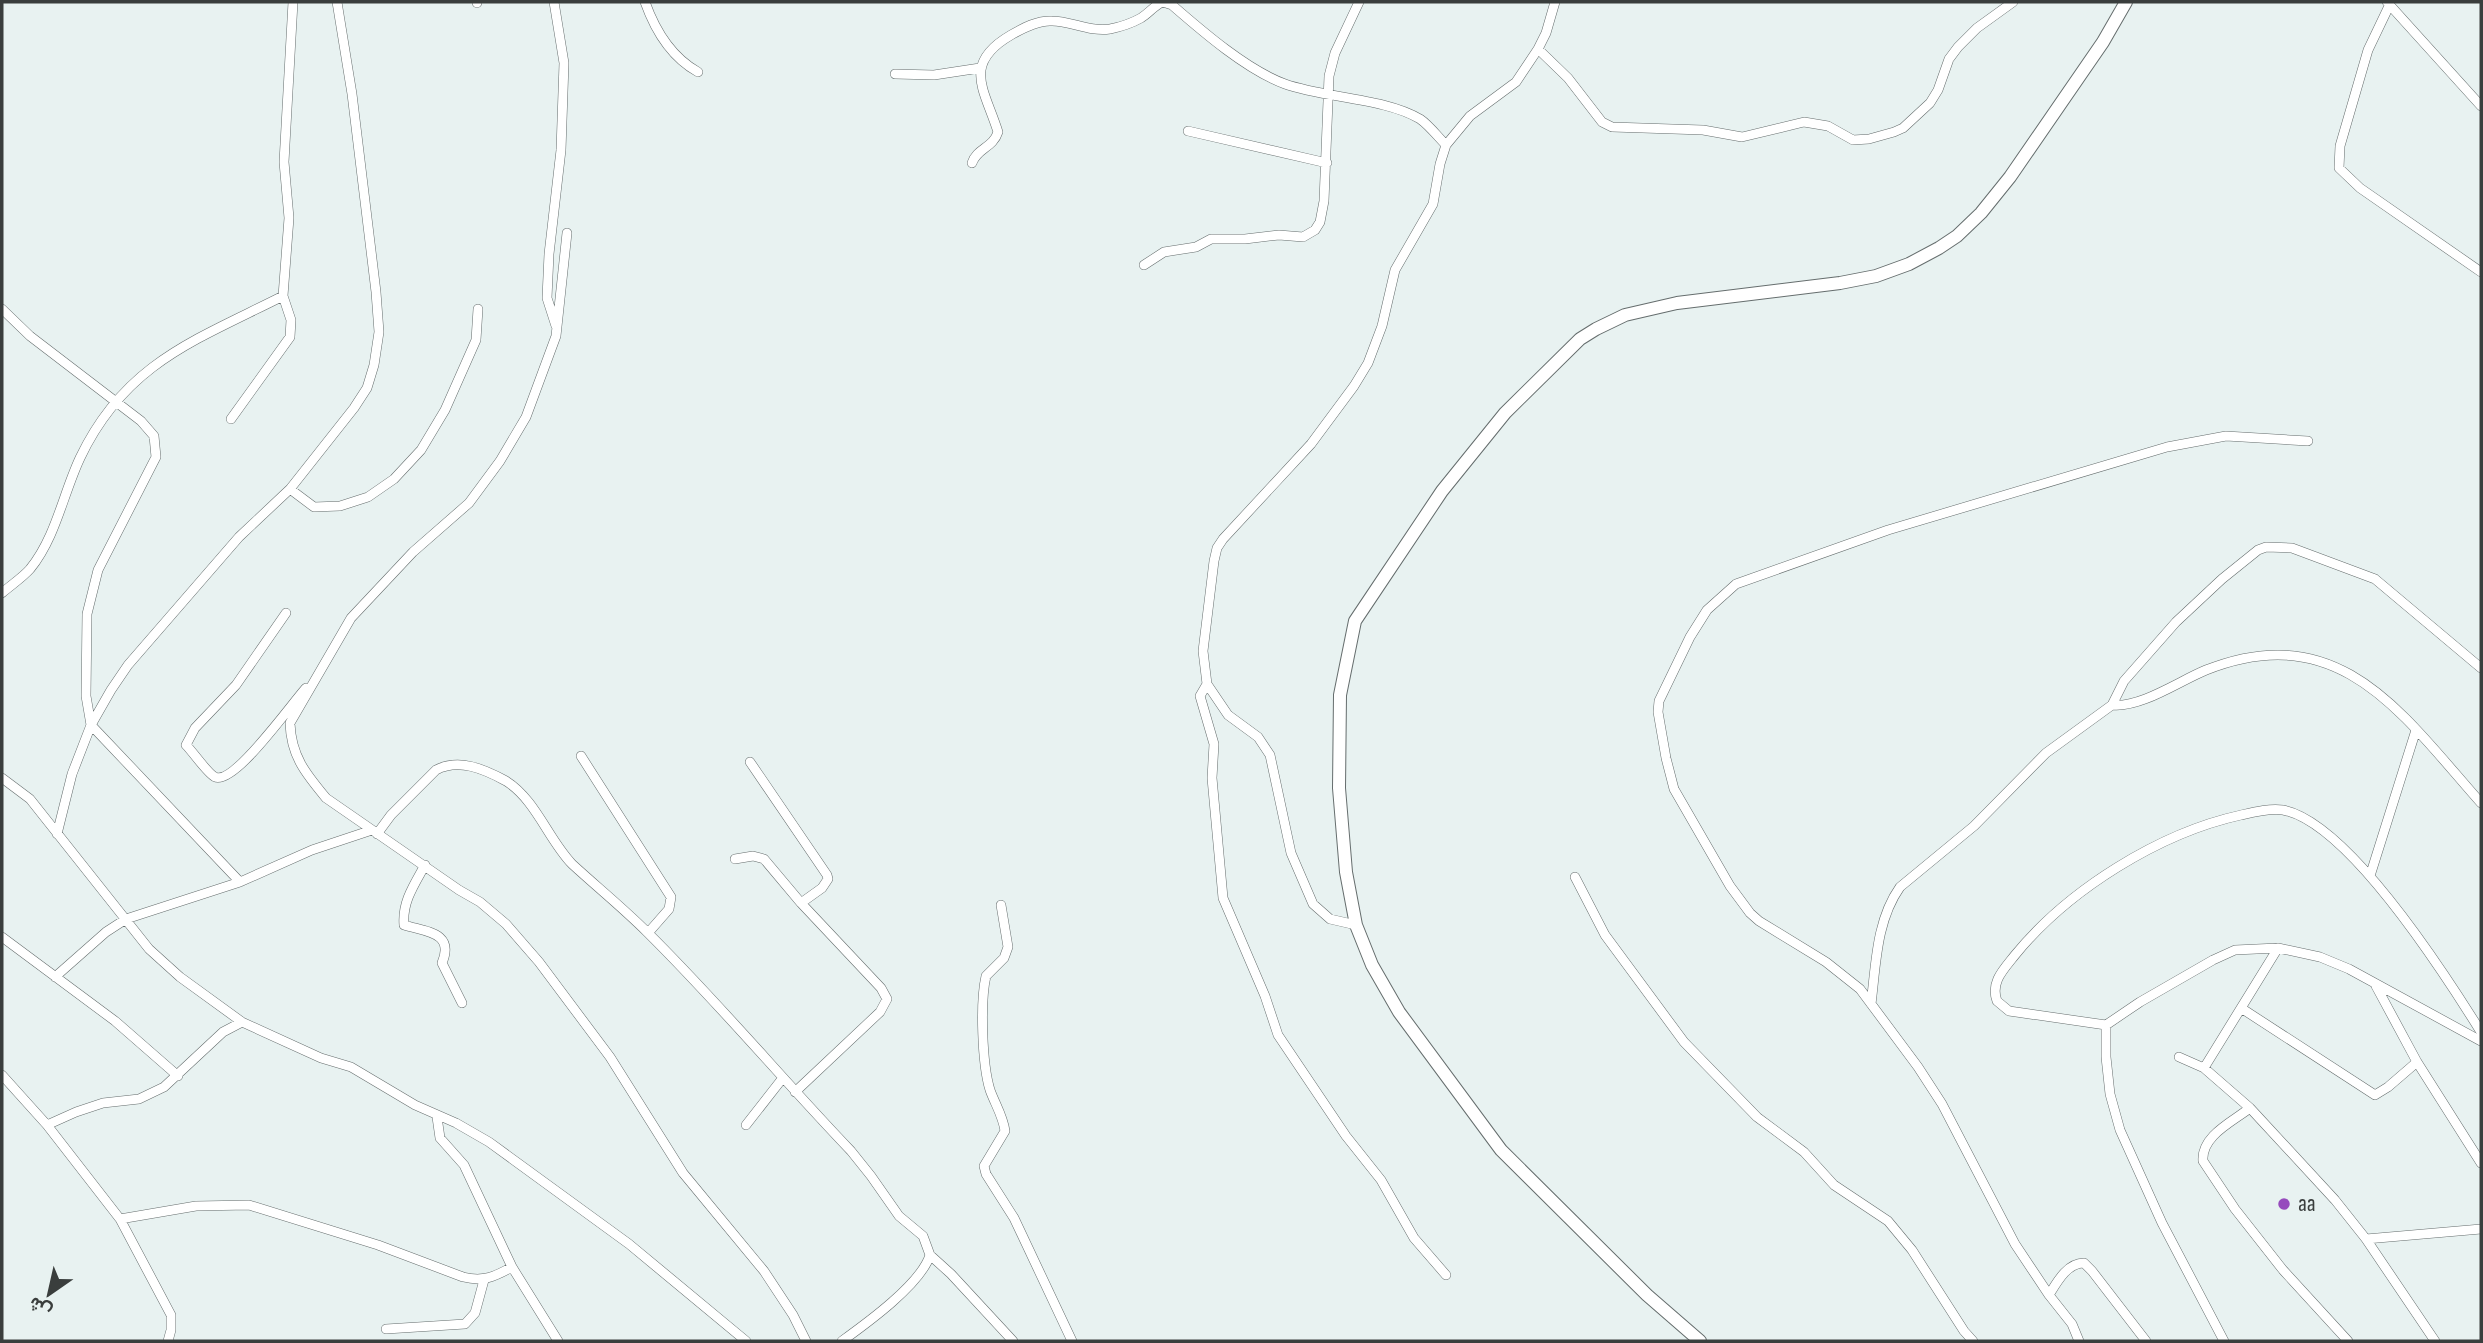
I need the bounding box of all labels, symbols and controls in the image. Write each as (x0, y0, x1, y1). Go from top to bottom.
place label: aa (2298, 1190, 2316, 1218)
marker: aa (2276, 1196, 2292, 1212)
north arrow (14, 1259, 84, 1329)
text: ش (24, 1291, 56, 1323)

